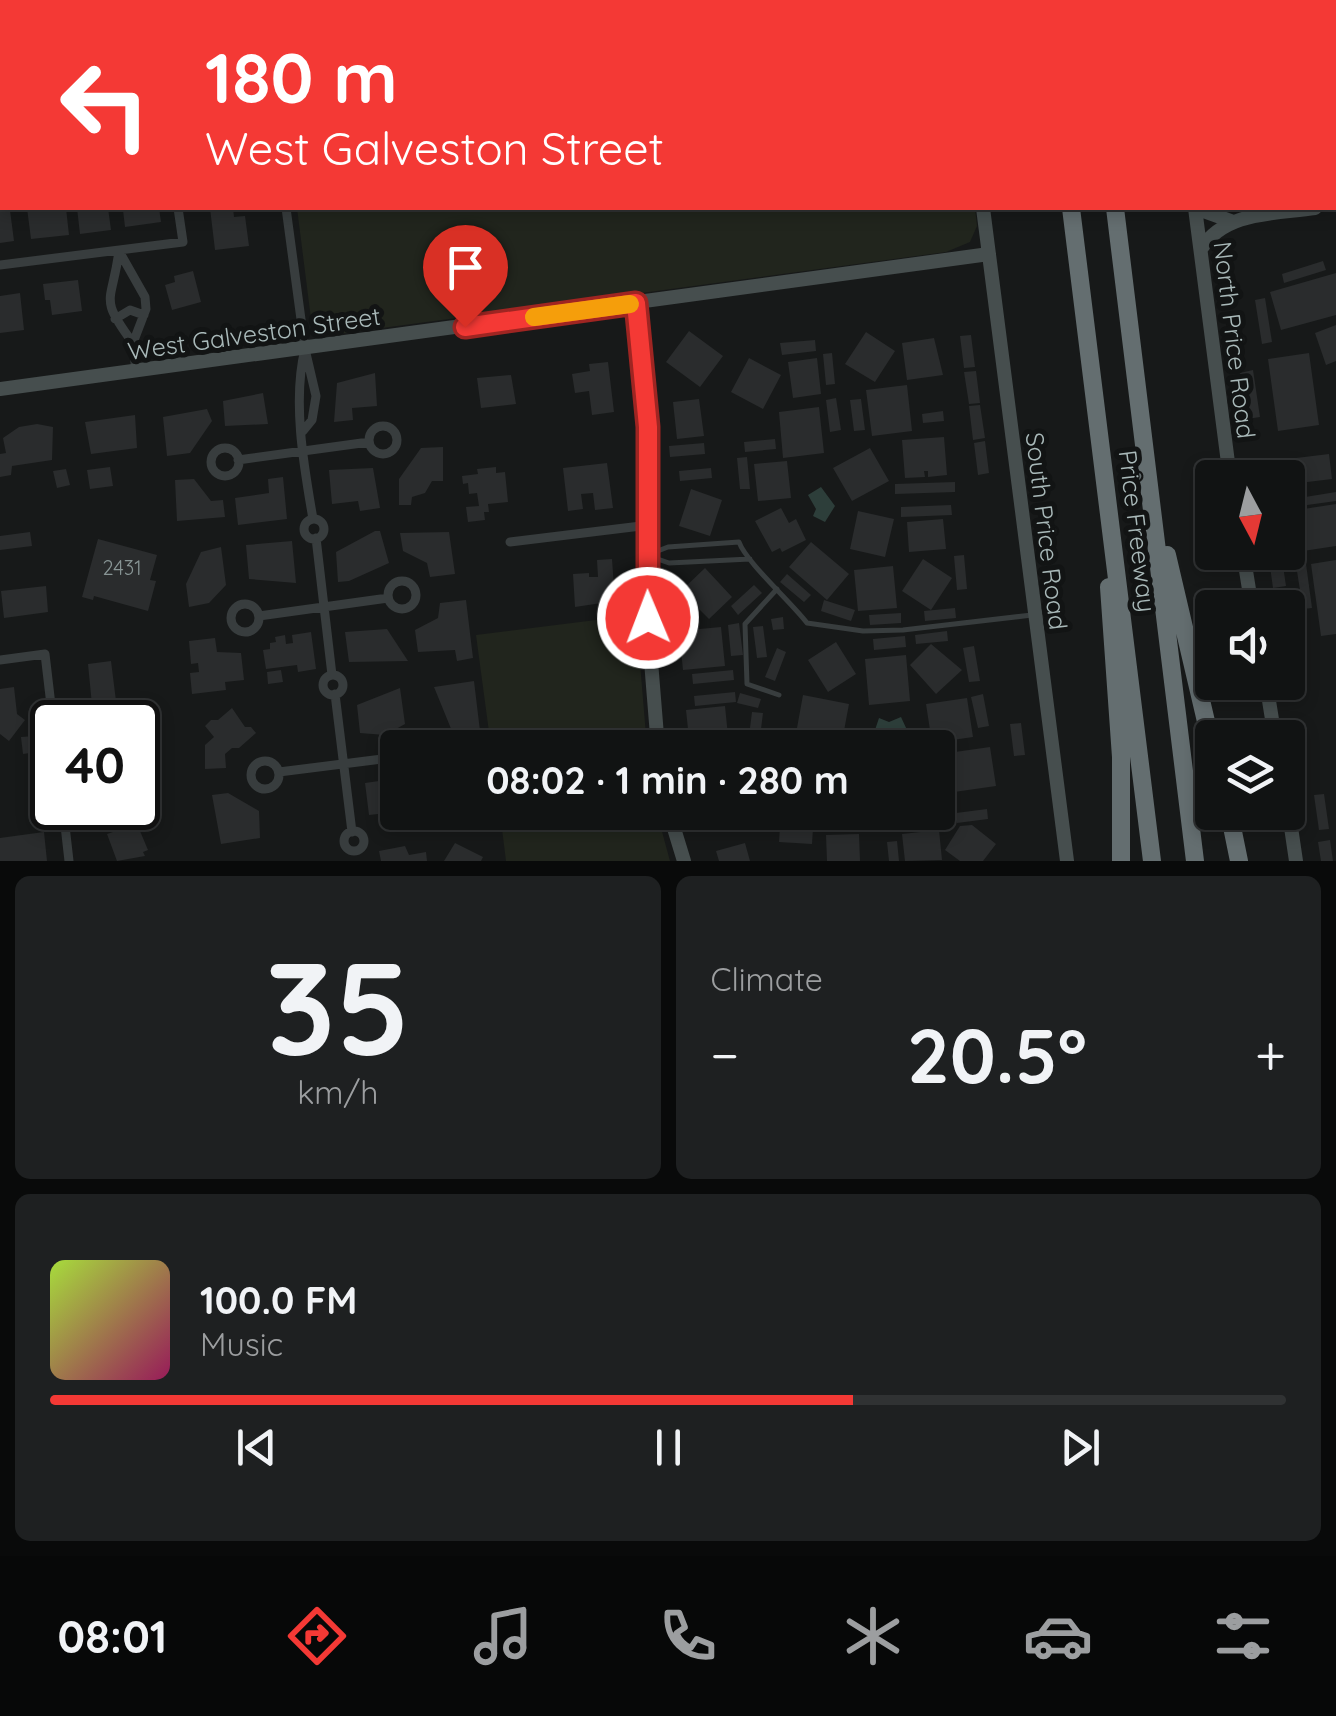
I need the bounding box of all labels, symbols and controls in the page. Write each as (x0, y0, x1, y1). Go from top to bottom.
text: 180 m (205, 33, 398, 121)
icon: left (40, 40, 170, 170)
text: West Galveston Street (205, 120, 664, 176)
pin (423, 225, 508, 328)
icon: arrive (438, 240, 493, 295)
street label: North Price Road (1208, 240, 1262, 440)
street label: West Galveston Street (126, 300, 382, 366)
street label: South Price Road (1020, 431, 1074, 631)
street label: Price Freeway (1113, 448, 1163, 614)
north arrow (1195, 460, 1305, 570)
map controls (1195, 460, 1305, 830)
house number: 2431 (102, 555, 142, 580)
position arrow (596, 566, 700, 670)
button: sound (1195, 590, 1305, 700)
speed limit sign: 40 (30, 700, 160, 830)
button: layers (1195, 720, 1305, 830)
text: 08:02 · 1 min · 280 m (486, 756, 849, 804)
text: 35 (265, 925, 410, 1088)
text: Climate (711, 959, 823, 999)
text: 20.5° (907, 1008, 1087, 1102)
text: − (711, 1020, 739, 1089)
text: + (1255, 1020, 1286, 1089)
text: km/h (297, 1072, 378, 1112)
text: 100.0 FM (200, 1276, 357, 1324)
text: Music (200, 1324, 283, 1364)
icon: previous (229, 1420, 284, 1475)
icon: pause (641, 1420, 696, 1475)
icon: next (1053, 1420, 1108, 1475)
icon: directions (282, 1601, 352, 1671)
icon: music (468, 1601, 538, 1671)
icon: phone (653, 1601, 723, 1671)
icon: climate (838, 1601, 908, 1671)
icon: car (1023, 1601, 1093, 1671)
icon: filters (1208, 1601, 1278, 1671)
text: 08:01 (58, 1608, 167, 1664)

